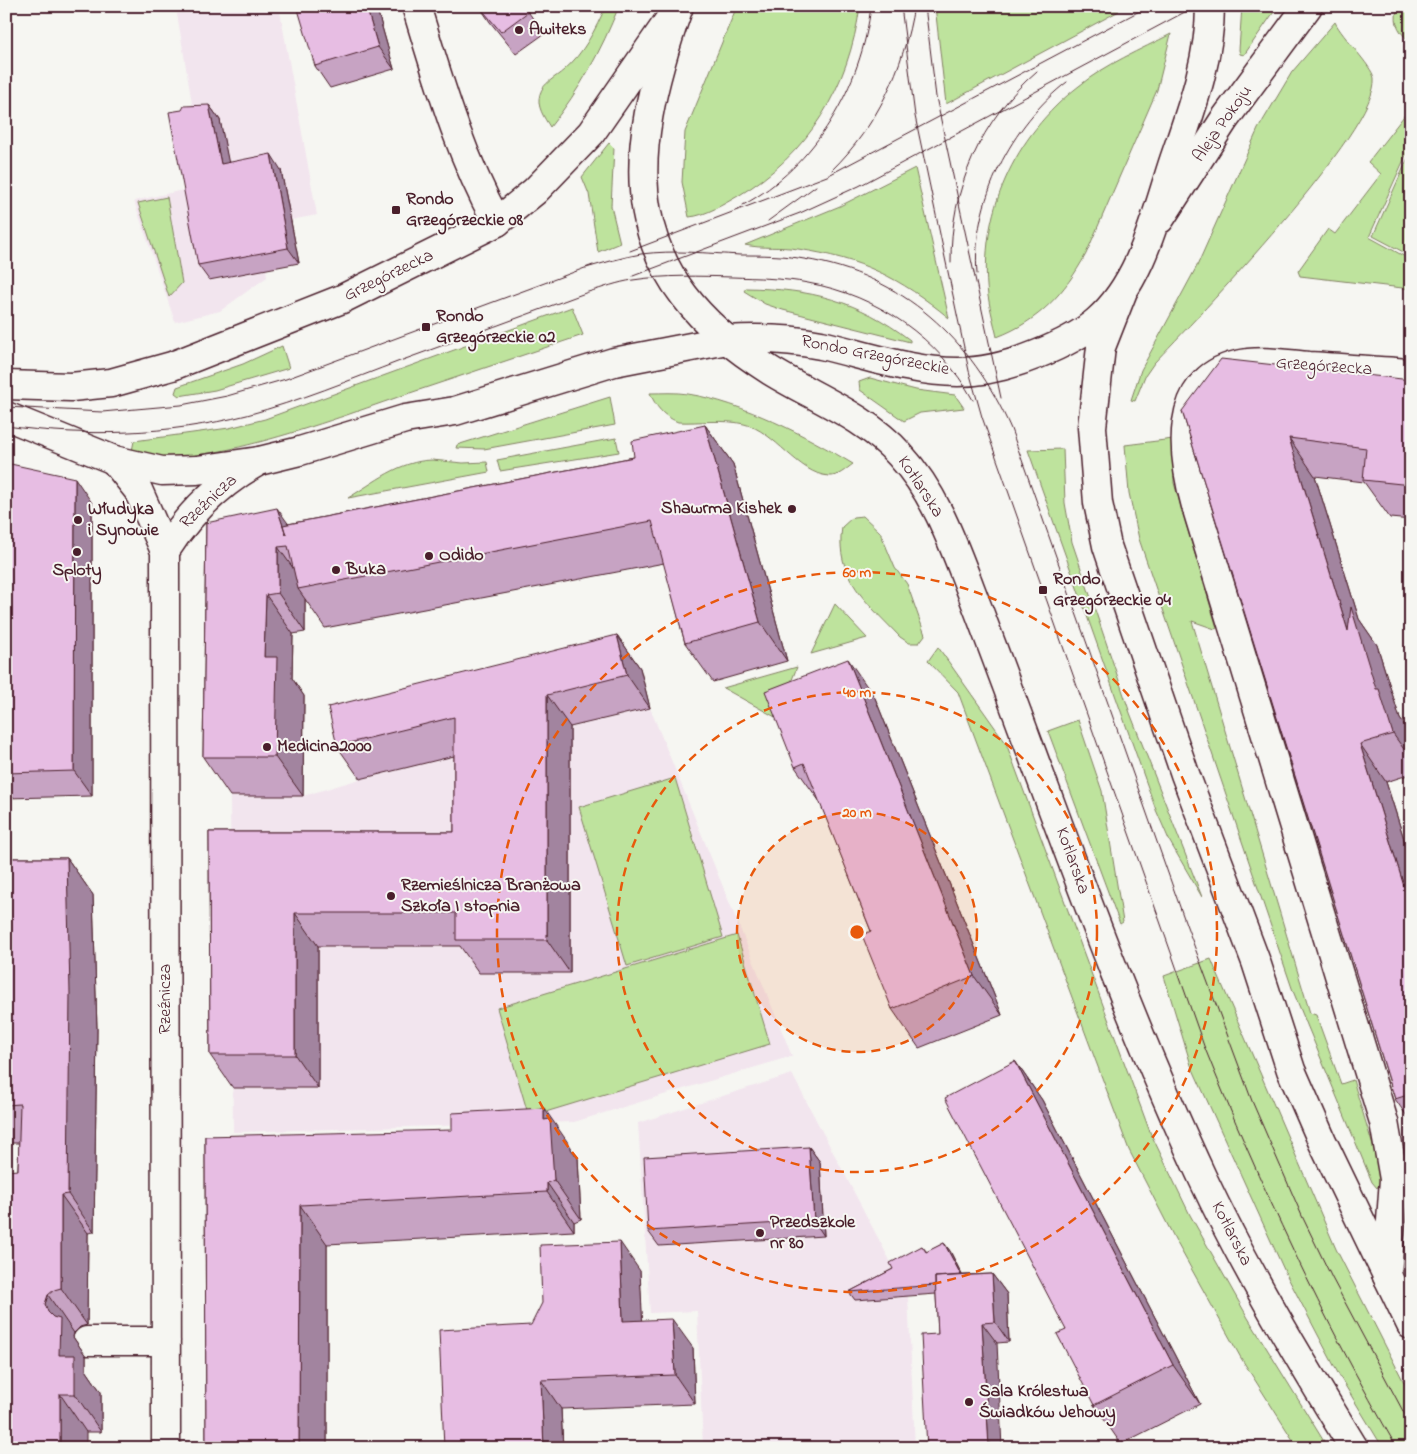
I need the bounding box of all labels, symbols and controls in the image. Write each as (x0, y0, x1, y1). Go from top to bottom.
place label: Awiteks (529, 17, 586, 43)
marker: Awiteks (513, 24, 525, 36)
street label: Aleja Pokoju (1187, 80, 1259, 168)
place label: Rondo Grzegórzeckie 08 (406, 187, 524, 235)
marker: Rondo Grzegórzeckie 08 (390, 204, 402, 216)
street label: Grzegórzecka (340, 243, 439, 310)
place label: Rondo Grzegórzeckie 02 (436, 304, 556, 352)
marker: Rondo Grzegórzeckie 02 (420, 321, 432, 333)
street label: Rondo Grzegórzeckie (798, 329, 952, 384)
street label: Grzegórzecka (1275, 351, 1373, 384)
street label: Kotlarska (890, 451, 950, 523)
street label: Rzeźnicza (174, 468, 244, 536)
place label: Shawrma Kishek (661, 496, 783, 522)
place label: Włudyka i Synowie (88, 497, 160, 545)
marker: Shawrma Kishek (786, 503, 798, 515)
marker: Włudyka i Synowie (72, 514, 84, 526)
place label: Odido (439, 543, 484, 569)
marker: Sploty (71, 546, 83, 558)
marker: Odido (423, 550, 435, 562)
place label: Buka (345, 557, 386, 583)
place label: Sploty (52, 558, 102, 585)
text: 60 m (842, 562, 872, 584)
marker: Buka (330, 564, 342, 576)
place label: Rondo Grzegórzeckie 04 (1053, 567, 1172, 615)
marker: Rondo Grzegórzeckie 04 (1037, 584, 1049, 596)
text: 40 m (842, 682, 871, 704)
place label: Medicina2000 (277, 734, 372, 760)
marker: Medicina2000 (261, 741, 273, 753)
text: 20 m (841, 802, 872, 824)
street label: Kotlarska (1048, 824, 1096, 898)
place label: Rzemieślnicza Branżowa Szkoła I stopnia (401, 873, 581, 920)
marker: Rzemieślnicza Branżowa Szkoła I stopnia (385, 890, 397, 902)
centre of rings (848, 923, 866, 941)
street label: Rzeźnicza (153, 964, 179, 1034)
street label: Kotlarska (1204, 1197, 1258, 1271)
place label: Przedszkole nr 80 (770, 1210, 856, 1257)
marker: Przedszkole nr 80 (754, 1227, 766, 1239)
place label: Sala Królestwa Świadków Jehowy (979, 1379, 1116, 1427)
marker: Sala Królestwa Świadków Jehowy (963, 1396, 975, 1408)

